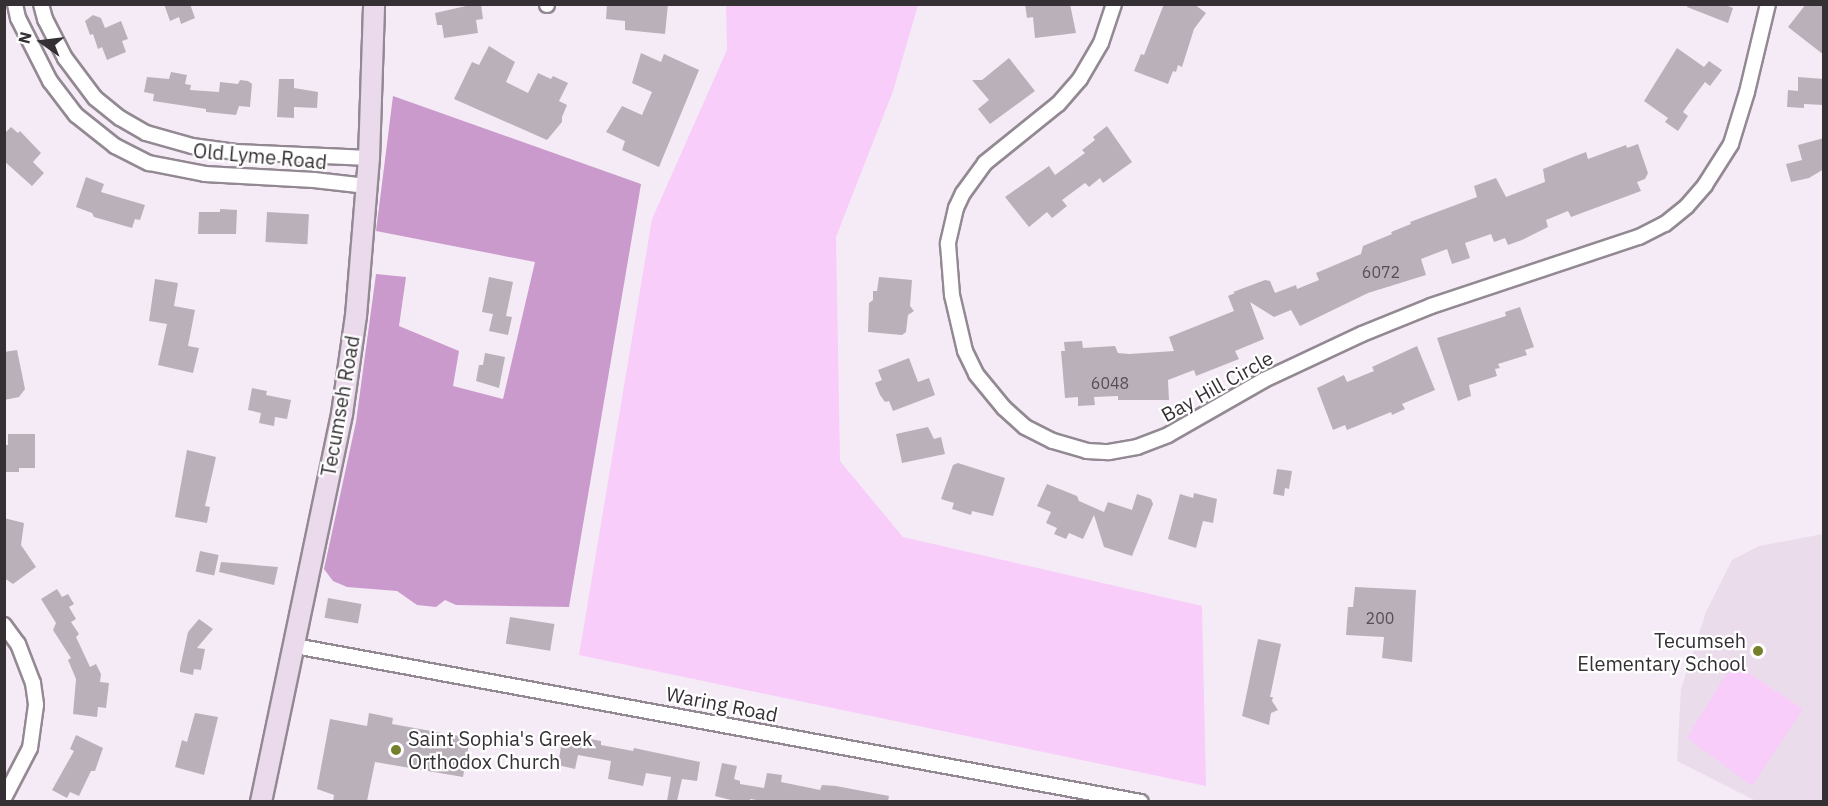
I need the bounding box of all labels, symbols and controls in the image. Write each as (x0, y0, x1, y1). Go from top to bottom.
north arrow (12, 12, 72, 72)
text: N (13, 30, 36, 46)
street label: Old Lyme Road (192, 138, 328, 174)
house number: 6072 (1362, 262, 1400, 282)
street label: Tecumseh Road (316, 334, 364, 478)
street label: Bay Hill Circle (1157, 345, 1277, 427)
house number: 6048 (1091, 373, 1129, 393)
house number: 200 (1366, 608, 1394, 628)
place label: Tecumseh Elementary School (1577, 628, 1746, 675)
marker: Tecumseh Elementary School (1751, 644, 1765, 658)
street label: Waring Road (664, 681, 780, 727)
place label: Saint Sophia's Greek Orthodox Church (408, 726, 592, 773)
marker: Saint Sophia's Greek Orthodox Church (389, 743, 403, 757)

